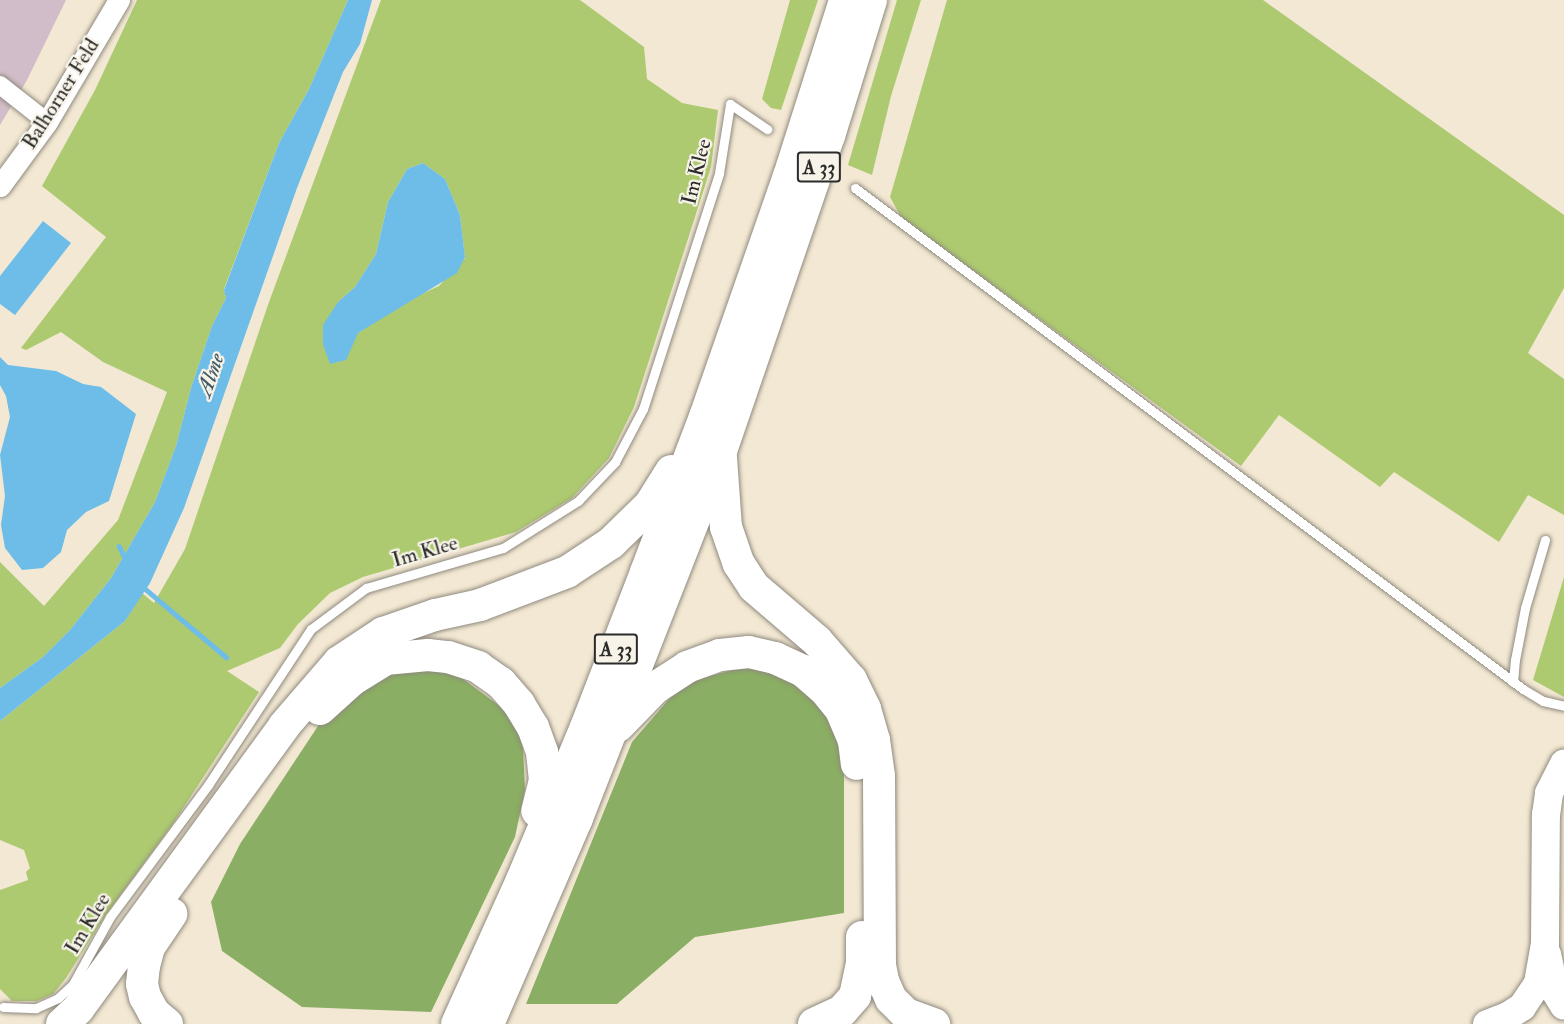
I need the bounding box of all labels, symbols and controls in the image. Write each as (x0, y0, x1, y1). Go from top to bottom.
street label: Balhorner Feld (17, 34, 105, 154)
street label: Im Klee (677, 137, 717, 207)
road number: A 33 (796, 150, 842, 184)
water label: Alme (191, 350, 231, 400)
street label: Im Klee (389, 531, 461, 573)
road number: A 33 (594, 632, 638, 666)
street label: Im Klee (60, 889, 116, 959)

